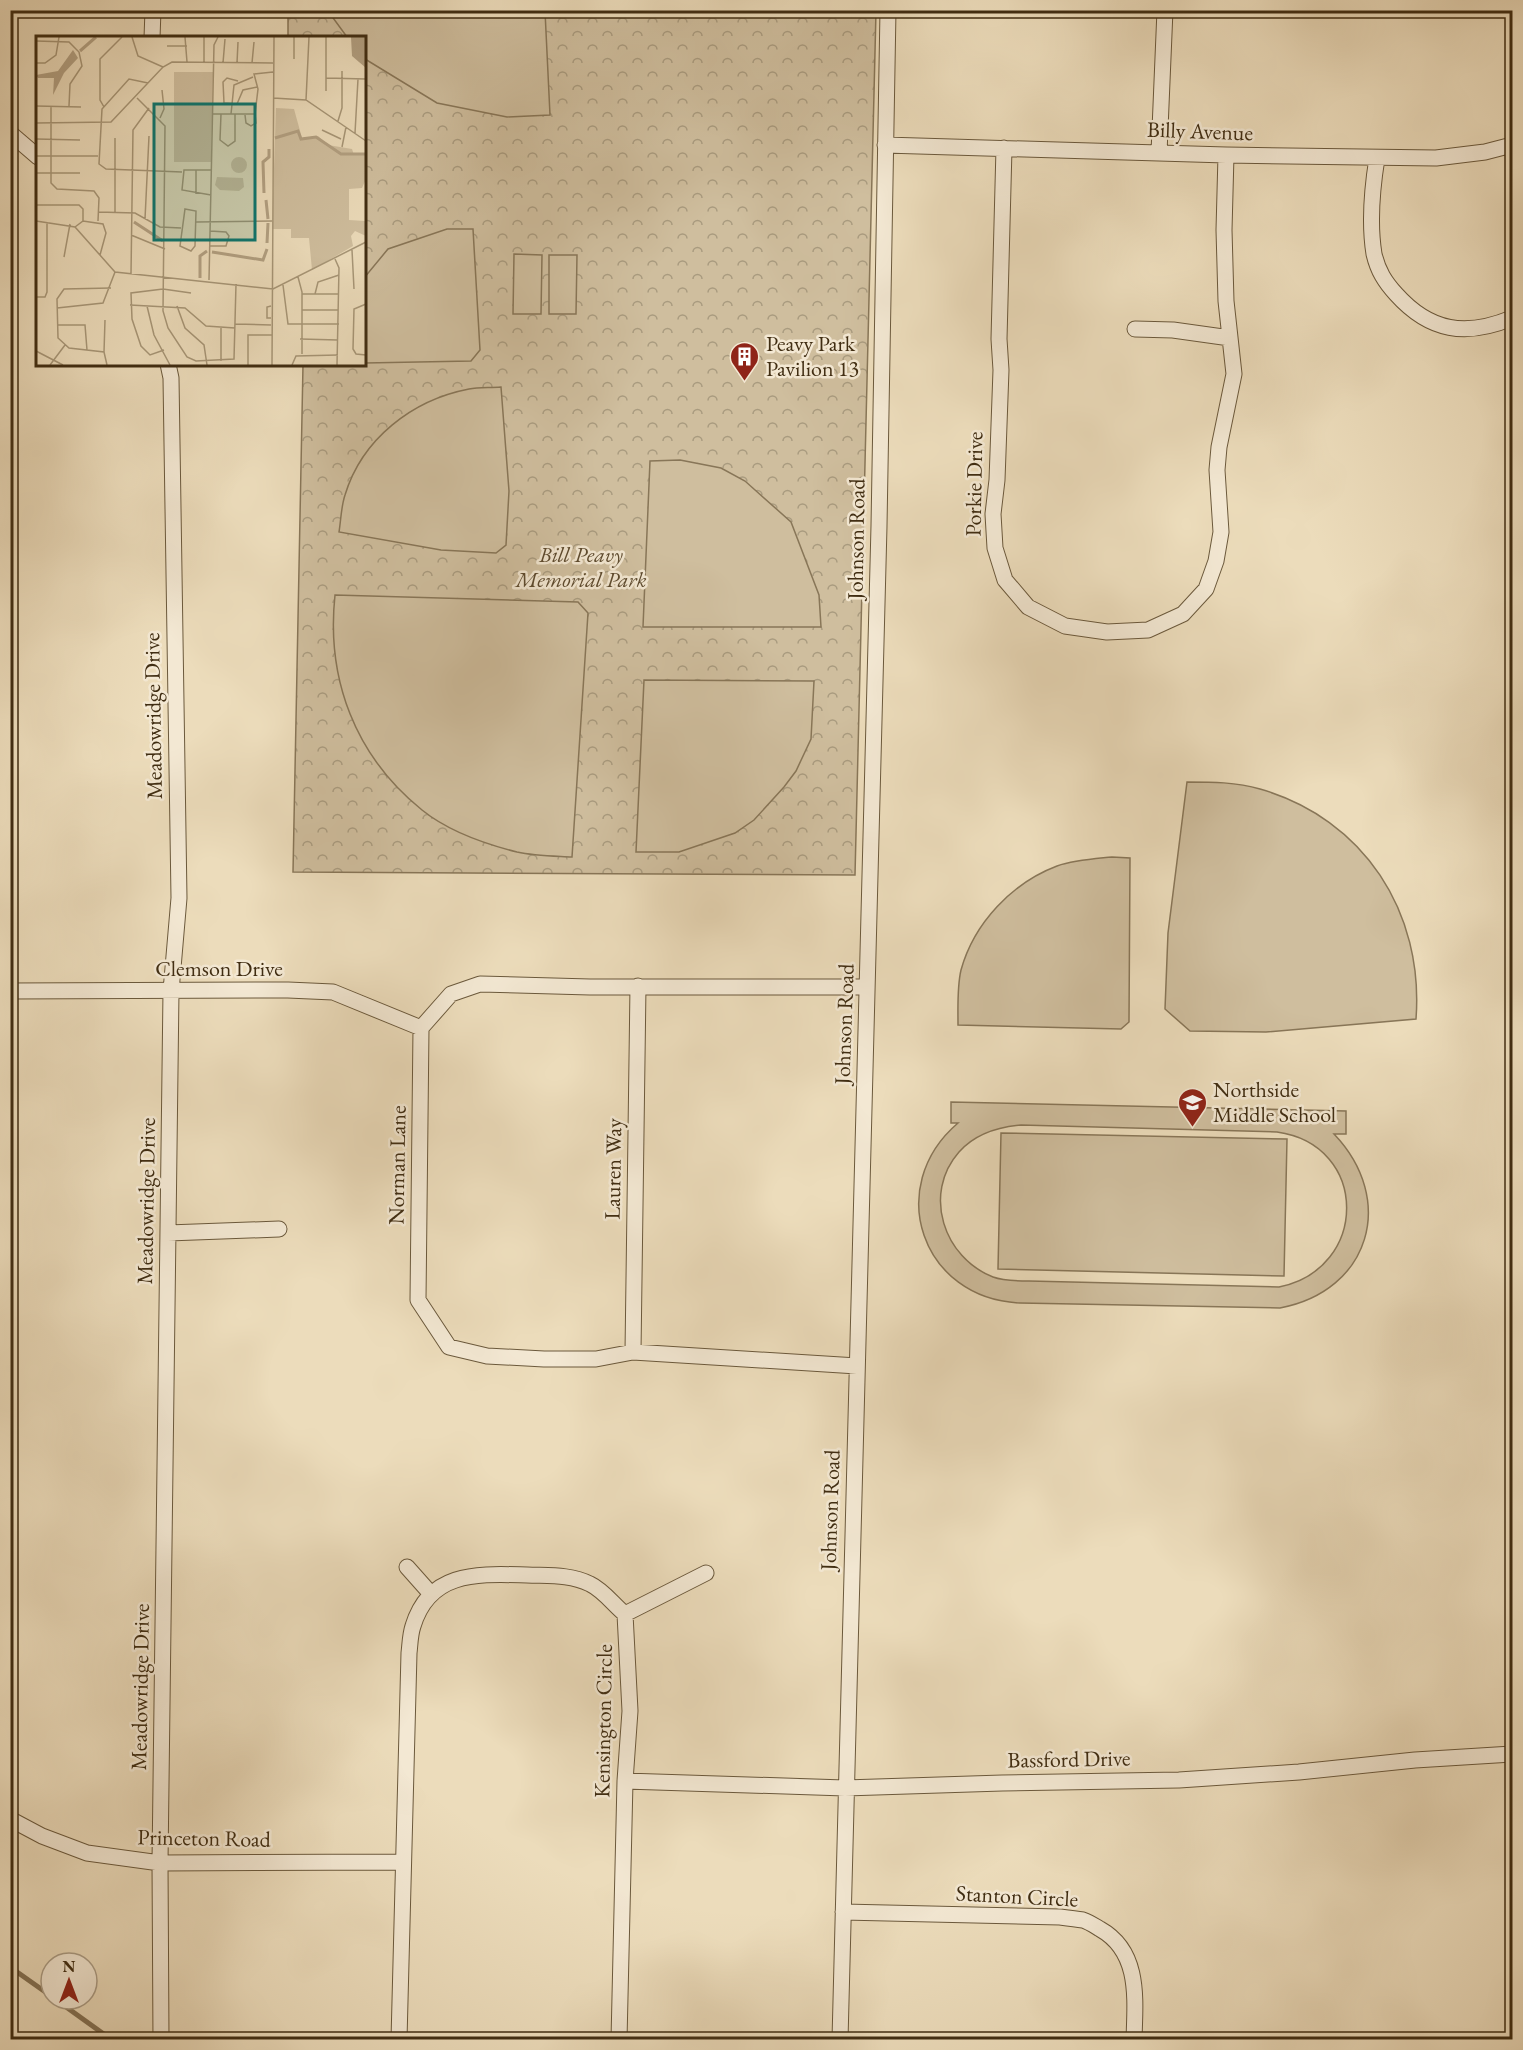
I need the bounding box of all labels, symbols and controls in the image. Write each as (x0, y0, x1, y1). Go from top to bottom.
inset map (36, 36, 366, 366)
street label: Billy Avenue (1147, 115, 1254, 147)
place label: Peavy Park Pavilion 13 (766, 329, 859, 383)
building icon: Peavy Park Pavilion 13 (729, 340, 761, 382)
street label: Porkie Drive (959, 431, 989, 537)
street label: Johnson Road (840, 477, 872, 602)
park label: Bill Peavy Memorial Park (513, 540, 647, 594)
street label: Meadowridge Drive (137, 632, 169, 800)
street label: Clemson Drive (155, 954, 283, 983)
street label: Johnson Road (827, 962, 861, 1087)
place label: Northside Middle School (1213, 1075, 1336, 1129)
school or university icon: Northside Middle School (1176, 1086, 1208, 1128)
street label: Norman Lane (381, 1105, 413, 1225)
street label: Meadowridge Drive (130, 1117, 162, 1285)
street label: Lauren Way (598, 1118, 628, 1220)
street label: Johnson Road (813, 1448, 847, 1573)
street label: Meadowridge Drive (124, 1603, 156, 1771)
street label: Kensington Circle (587, 1643, 619, 1798)
street label: Bassford Drive (1007, 1743, 1131, 1775)
street label: Princeton Road (137, 1822, 272, 1854)
street label: Stanton Circle (955, 1878, 1079, 1914)
north arrow (39, 1951, 99, 2011)
text: N (63, 1956, 76, 1977)

